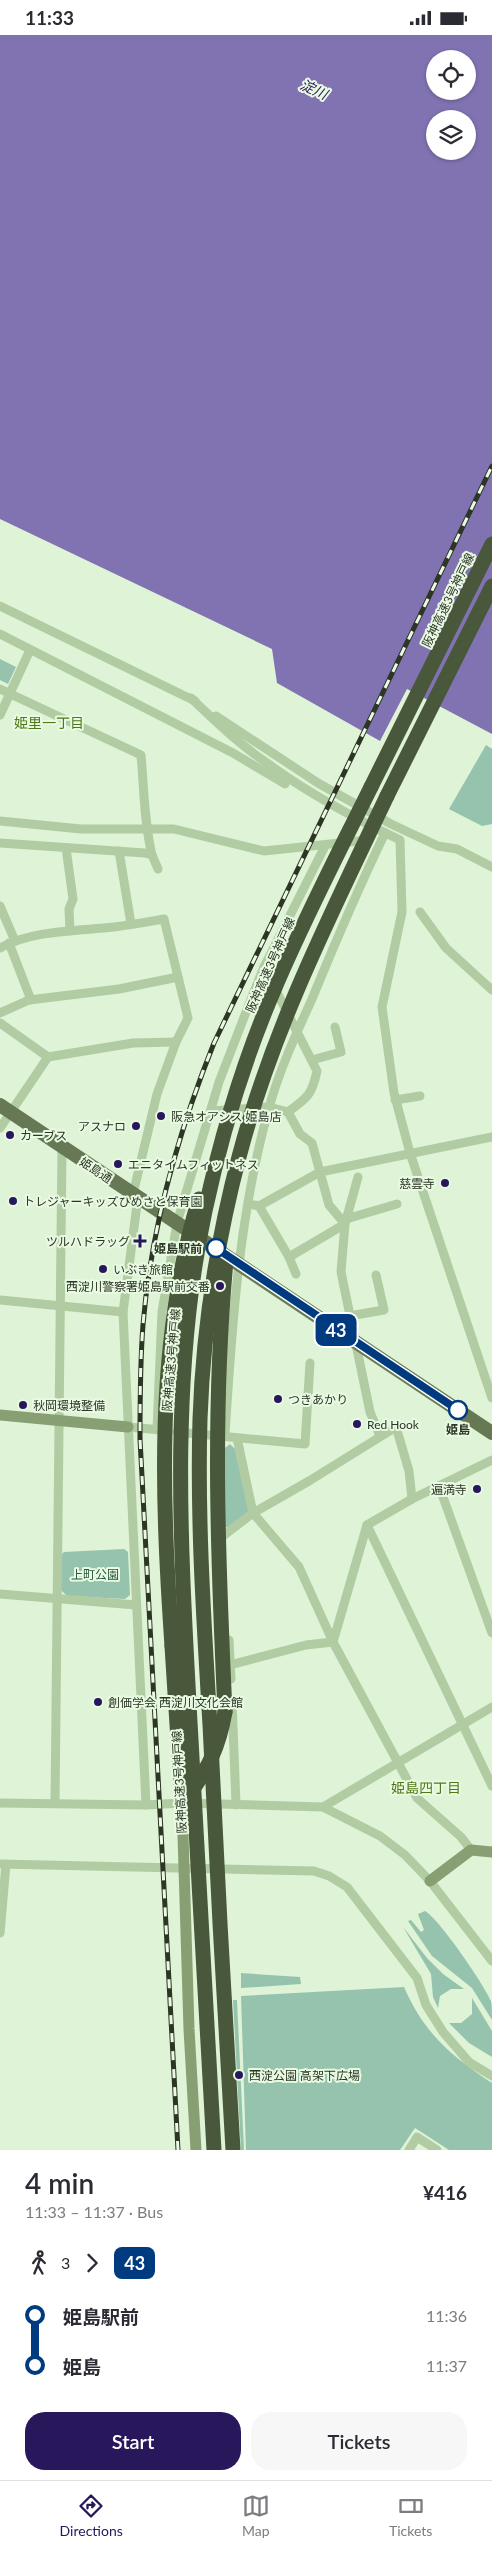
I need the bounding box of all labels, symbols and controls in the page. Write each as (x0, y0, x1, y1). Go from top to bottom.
text: 11:33 (25, 6, 74, 29)
map controls (426, 50, 476, 160)
button: locate (426, 50, 476, 100)
water label: 淀川 (298, 76, 332, 103)
button: layers (426, 110, 476, 160)
street label: 阪神高速3号神戸線 (419, 550, 477, 650)
district label: 姫里一丁目 (14, 714, 84, 731)
street label: 阪神高速3号神戸線 (242, 915, 298, 1015)
place label: 阪急オアシス 姫島店 (171, 1109, 282, 1124)
marker: 阪急オアシス 姫島店 (155, 1110, 167, 1122)
place label: アスナロ (78, 1119, 126, 1134)
marker: アスナロ (130, 1120, 142, 1132)
place label: カーブス (20, 1128, 67, 1143)
marker: カーブス (4, 1129, 16, 1141)
street label: 姫島通 (77, 1154, 115, 1186)
place label: エニタイムフィットネス (128, 1157, 259, 1172)
marker: エニタイムフィットネス (112, 1158, 124, 1170)
place label: 慈雲寺 (399, 1176, 435, 1191)
marker: 慈雲寺 (439, 1177, 451, 1189)
place label: トレジャーキッズひめさと保育園 (23, 1194, 202, 1209)
marker: トレジャーキッズひめさと保育園 (7, 1195, 19, 1207)
place label: ツルハドラッグ (46, 1234, 130, 1249)
marker: ツルハドラッグ (134, 1235, 146, 1247)
marker: 姫島駅前 (206, 1238, 226, 1258)
place label: 姫島駅前 (154, 1241, 202, 1256)
place label: いぶき旅館 (113, 1262, 173, 1277)
marker: いぶき旅館 (97, 1263, 109, 1275)
place label: 西淀川警察署姫島駅前交番 (66, 1279, 210, 1294)
marker: 西淀川警察署姫島駅前交番 (214, 1280, 226, 1292)
street label: 阪神高速3号神戸線 (159, 1308, 183, 1412)
line badge: 43 (314, 1314, 358, 1346)
text: 43 (326, 1319, 346, 1341)
place label: つきあかり (288, 1392, 348, 1407)
marker: つきあかり (272, 1393, 284, 1405)
place label: 秋岡環境整備 (33, 1398, 105, 1413)
marker: 秋岡環境整備 (17, 1399, 29, 1411)
marker: 姫島 (448, 1400, 468, 1420)
place label: Red Hook (367, 1417, 420, 1432)
marker: Red Hook (351, 1418, 363, 1430)
place label: 姫島 (446, 1422, 470, 1437)
place label: 遍満寺 (431, 1482, 467, 1497)
marker: 遍満寺 (471, 1483, 483, 1495)
park label: 上町公園 (71, 1567, 119, 1582)
place label: 創価学会 西淀川文化会館 (108, 1695, 243, 1710)
marker: 創価学会 西淀川文化会館 (92, 1696, 104, 1708)
street label: 阪神高速3号神戸線 (169, 1730, 189, 1834)
district label: 姫島四丁目 (391, 1779, 461, 1796)
place label: 西淀公園 高架下広場 (249, 2068, 360, 2083)
marker: 西淀公園 高架下広場 (233, 2069, 245, 2081)
text: 4 min (25, 2166, 94, 2200)
text: ¥416 (423, 2181, 467, 2204)
text: 11:33 – 11:37 · Bus (25, 2202, 163, 2221)
icon: walk (25, 2249, 53, 2277)
icon: forward (78, 2249, 106, 2277)
text: 43 (124, 2252, 145, 2274)
text: 3 (61, 2253, 70, 2272)
text: 姫島駅前 (63, 2305, 139, 2328)
text: 11:36 (426, 2306, 467, 2325)
text: 姫島 (63, 2355, 101, 2378)
text: 11:37 (426, 2356, 467, 2375)
button: Start (25, 2412, 241, 2470)
button: Tickets (251, 2412, 467, 2470)
tab: Directions (60, 2492, 123, 2539)
tab: Map (242, 2492, 270, 2539)
tab: Tickets (389, 2492, 432, 2539)

